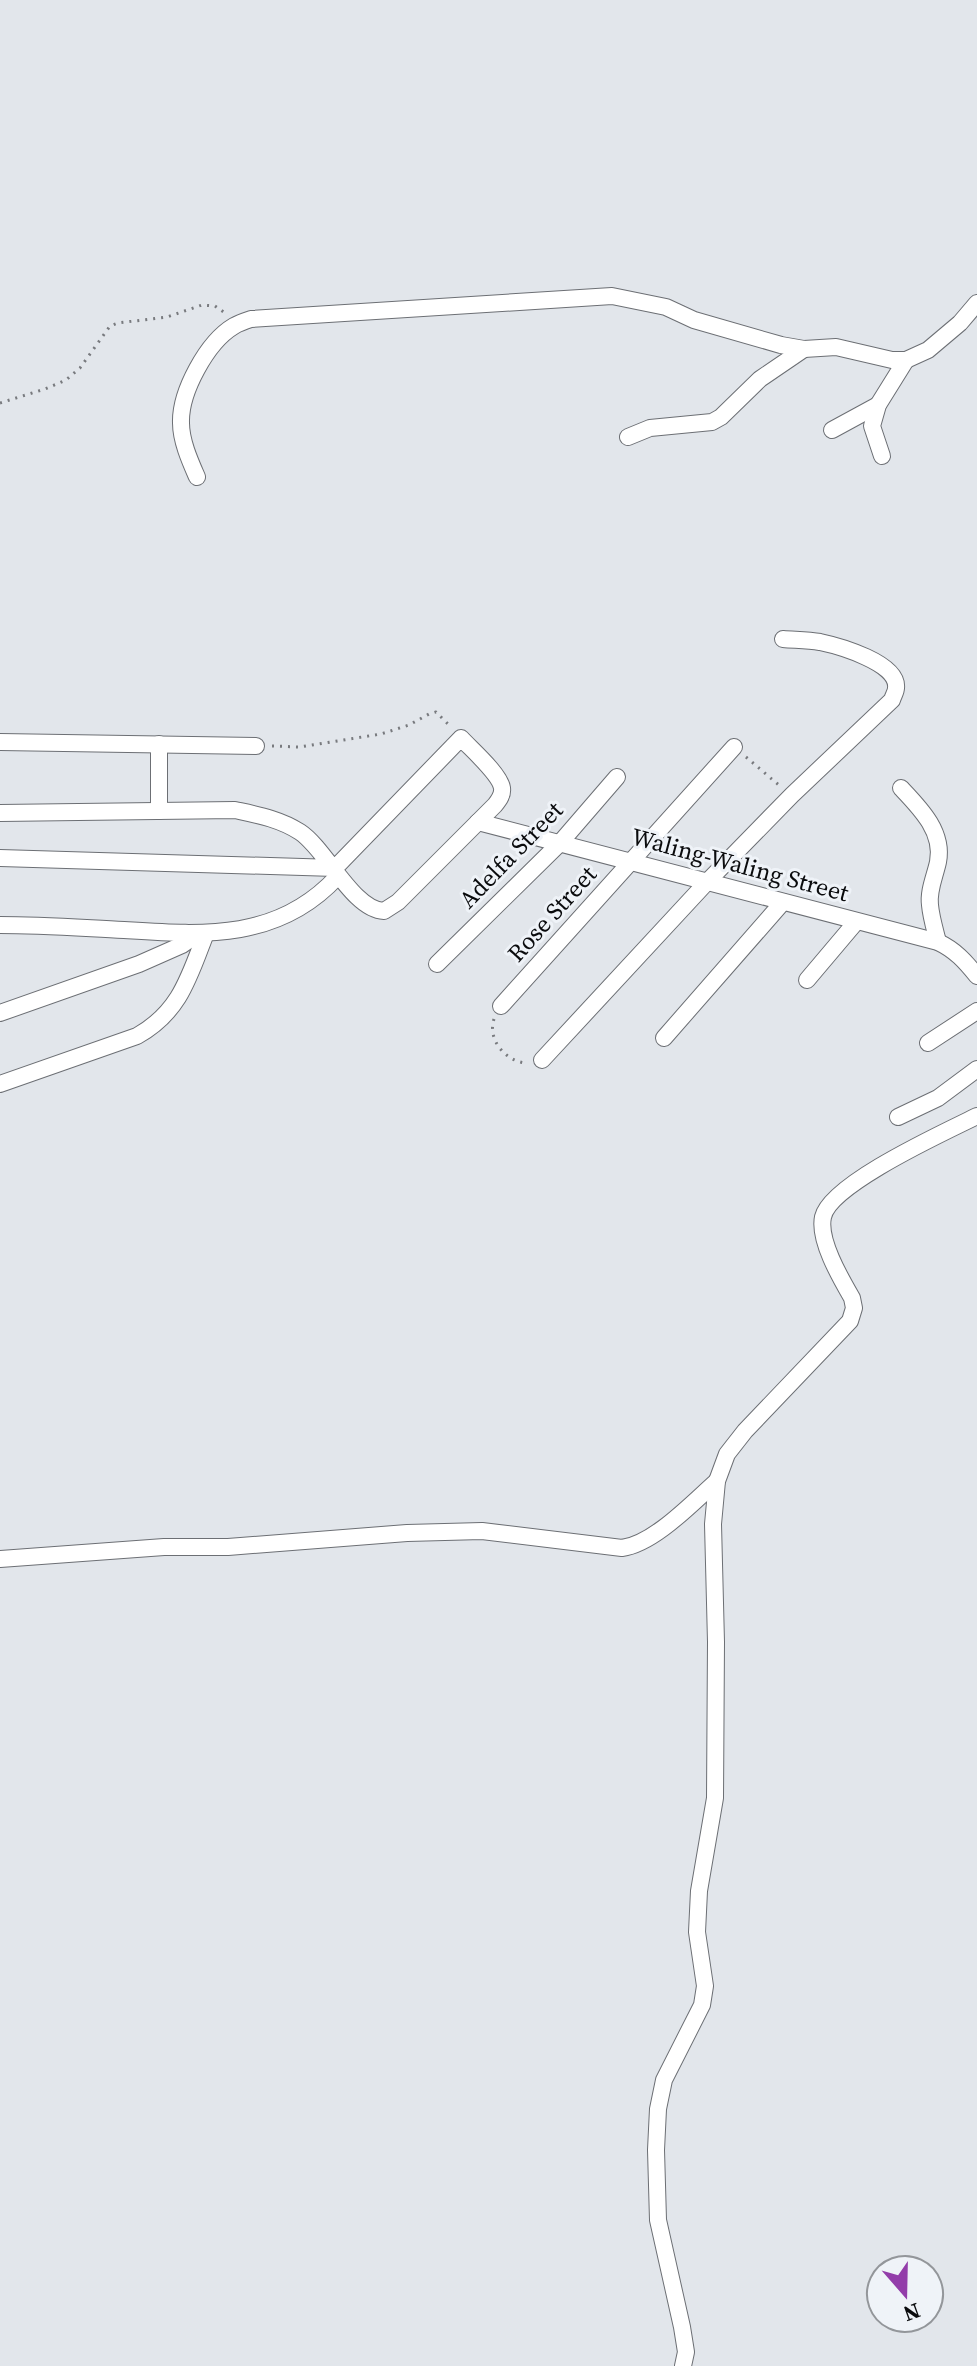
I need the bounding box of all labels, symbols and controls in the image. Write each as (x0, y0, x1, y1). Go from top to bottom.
street label: Adelfa Street (451, 794, 570, 915)
street label: Waling-Waling Street (628, 820, 852, 909)
street label: Rose Street (500, 858, 604, 969)
north arrow (865, 2254, 945, 2334)
text: N (899, 2296, 925, 2330)

